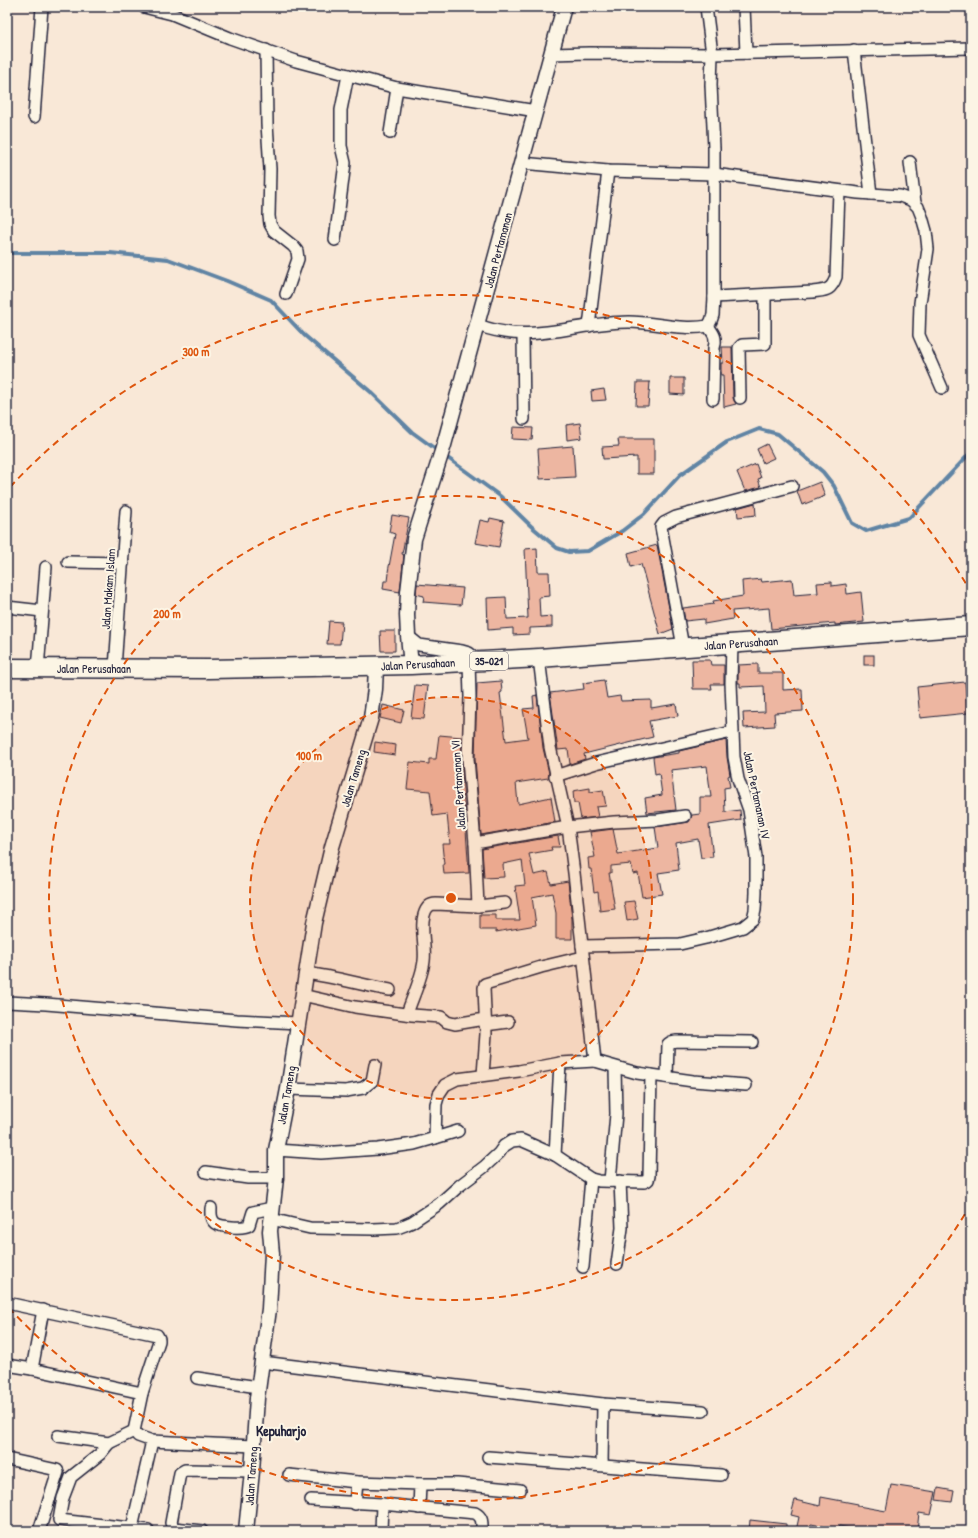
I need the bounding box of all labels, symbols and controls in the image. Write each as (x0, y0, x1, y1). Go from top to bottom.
street label: Jalan Pertamanan (480, 210, 516, 290)
text: 300 m (182, 343, 210, 360)
street label: Jalan Makam Islam (97, 548, 119, 630)
text: 200 m (153, 605, 181, 622)
street label: Jalan Perusahaan (703, 632, 779, 654)
road number: 35-021 (470, 652, 508, 670)
street label: Jalan Perusahaan (380, 654, 456, 674)
street label: Jalan Perusahaan (57, 660, 131, 677)
street label: Jalan Pertamanan VI (446, 740, 470, 830)
text: 100 m (296, 747, 322, 764)
street label: Jalan Tameng (336, 747, 370, 809)
street label: Jalan Pertamanan IV (739, 749, 775, 841)
centre of rings (444, 891, 458, 905)
street label: Jalan Tameng (272, 1064, 300, 1126)
district label: Kepuharjo (256, 1421, 306, 1442)
street label: Jalan Tameng (240, 1446, 262, 1506)

